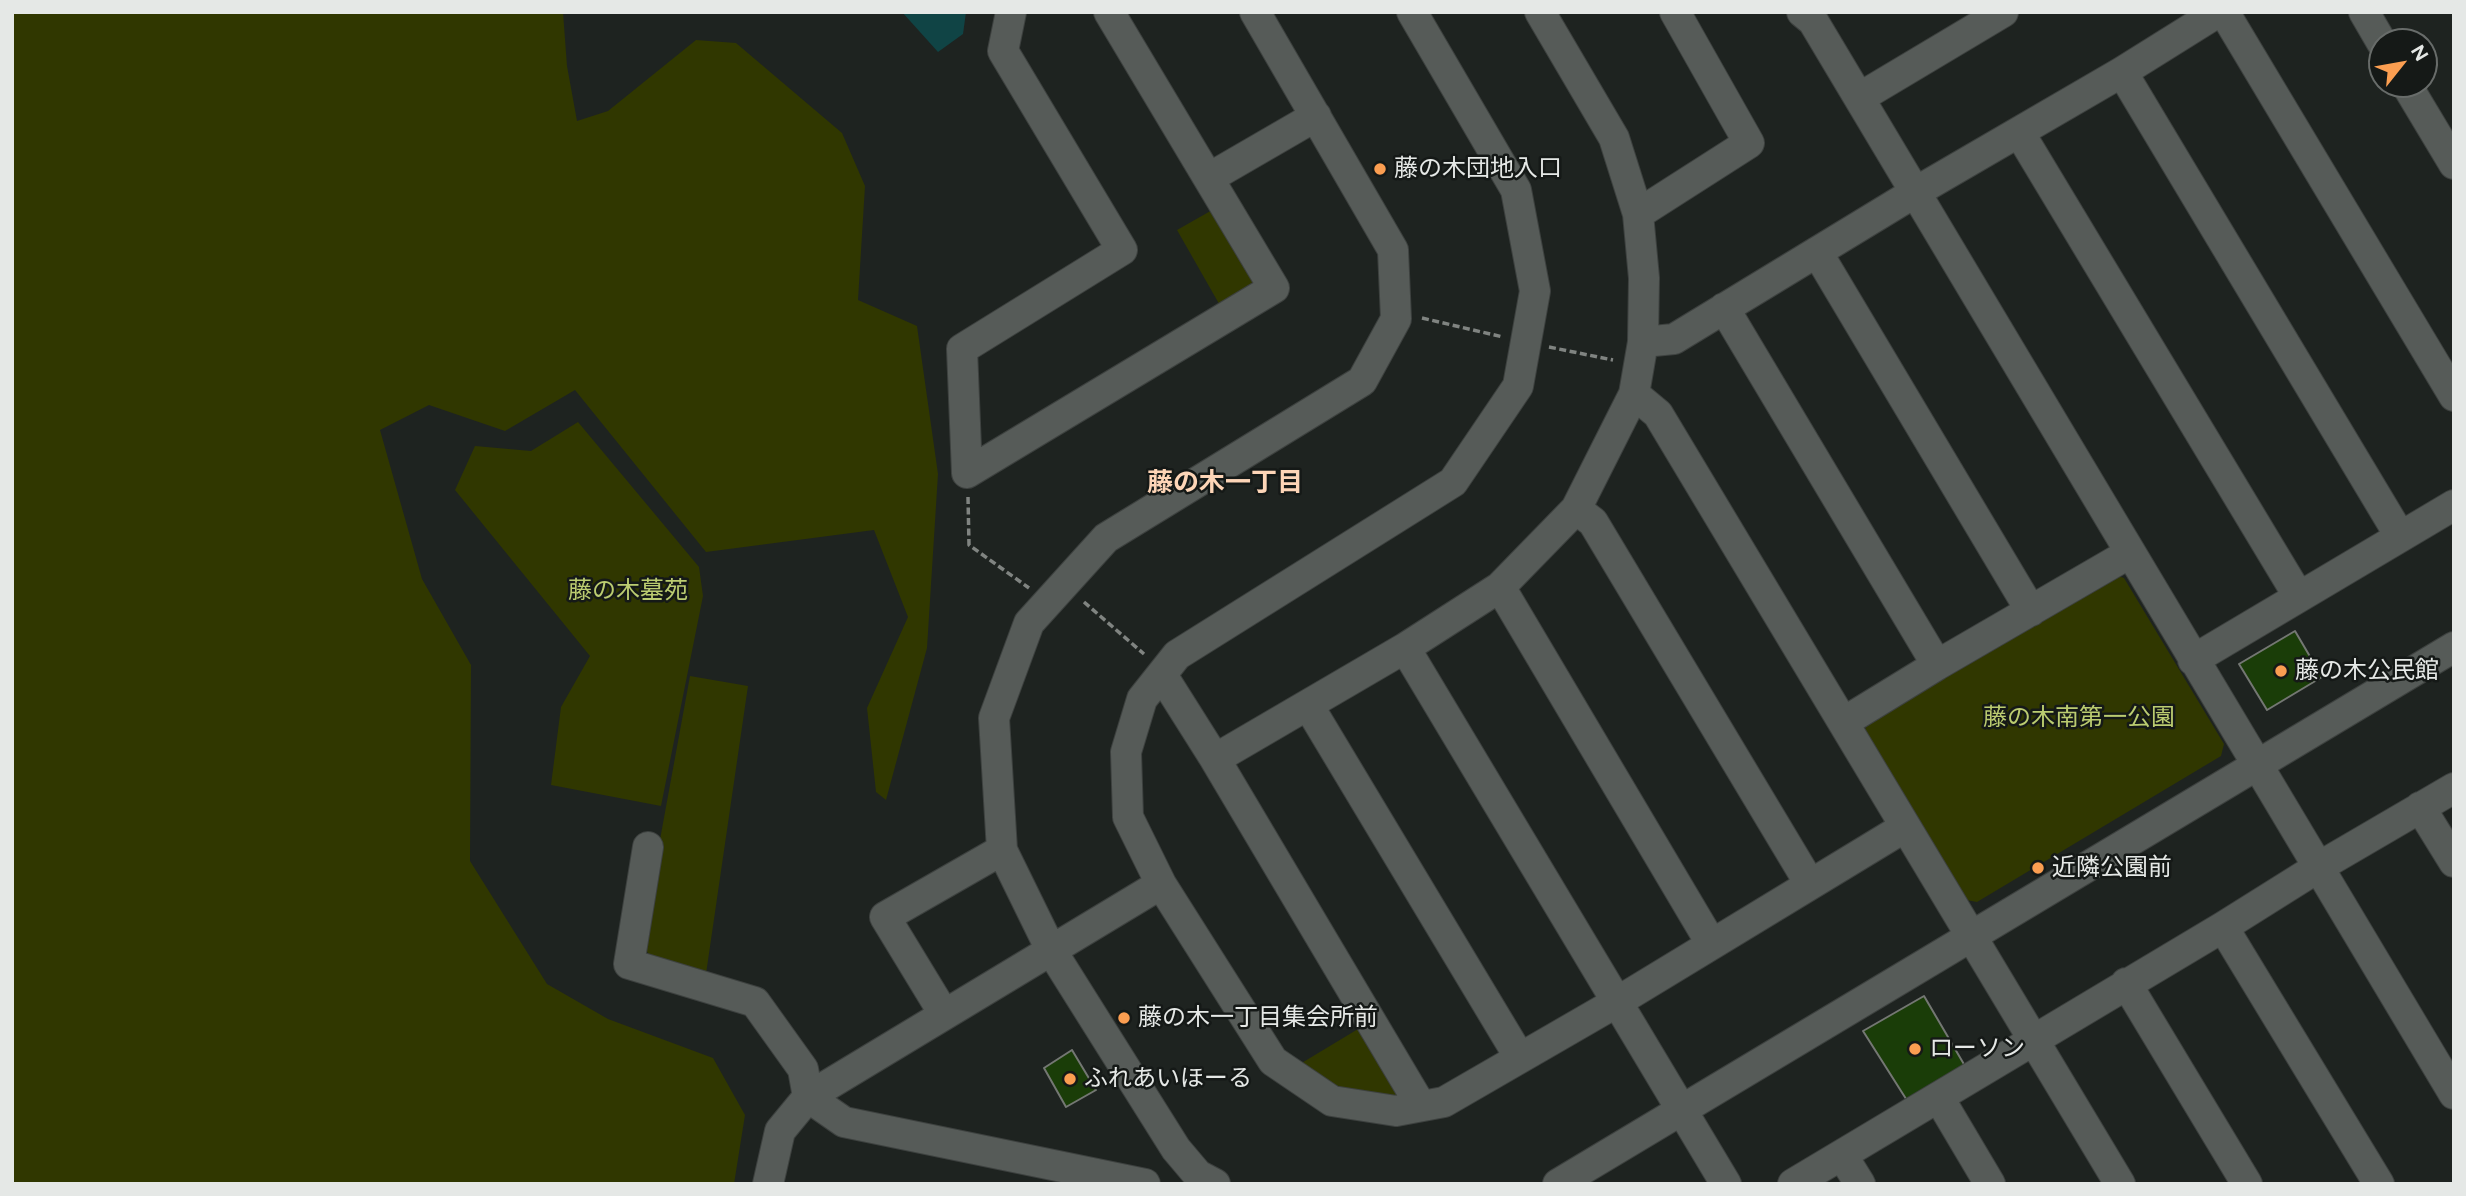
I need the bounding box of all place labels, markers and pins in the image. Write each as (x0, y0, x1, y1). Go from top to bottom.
place label: 藤の木団地入口 (1394, 155, 1562, 183)
marker: 藤の木団地入口 (1372, 161, 1388, 177)
place label: 藤の木公民館 (2295, 657, 2439, 685)
marker: 藤の木公民館 (2273, 663, 2289, 679)
place label: 近隣公園前 (2052, 854, 2172, 882)
marker: 近隣公園前 (2030, 860, 2046, 876)
place label: 藤の木一丁目集会所前 (1138, 1004, 1378, 1032)
marker: 藤の木一丁目集会所前 (1116, 1010, 1132, 1026)
place label: ローソン (1929, 1035, 2025, 1063)
marker: ローソン (1907, 1041, 1923, 1057)
place label: ふれあいほーる (1084, 1065, 1252, 1093)
marker: ふれあいほーる (1062, 1071, 1078, 1087)

